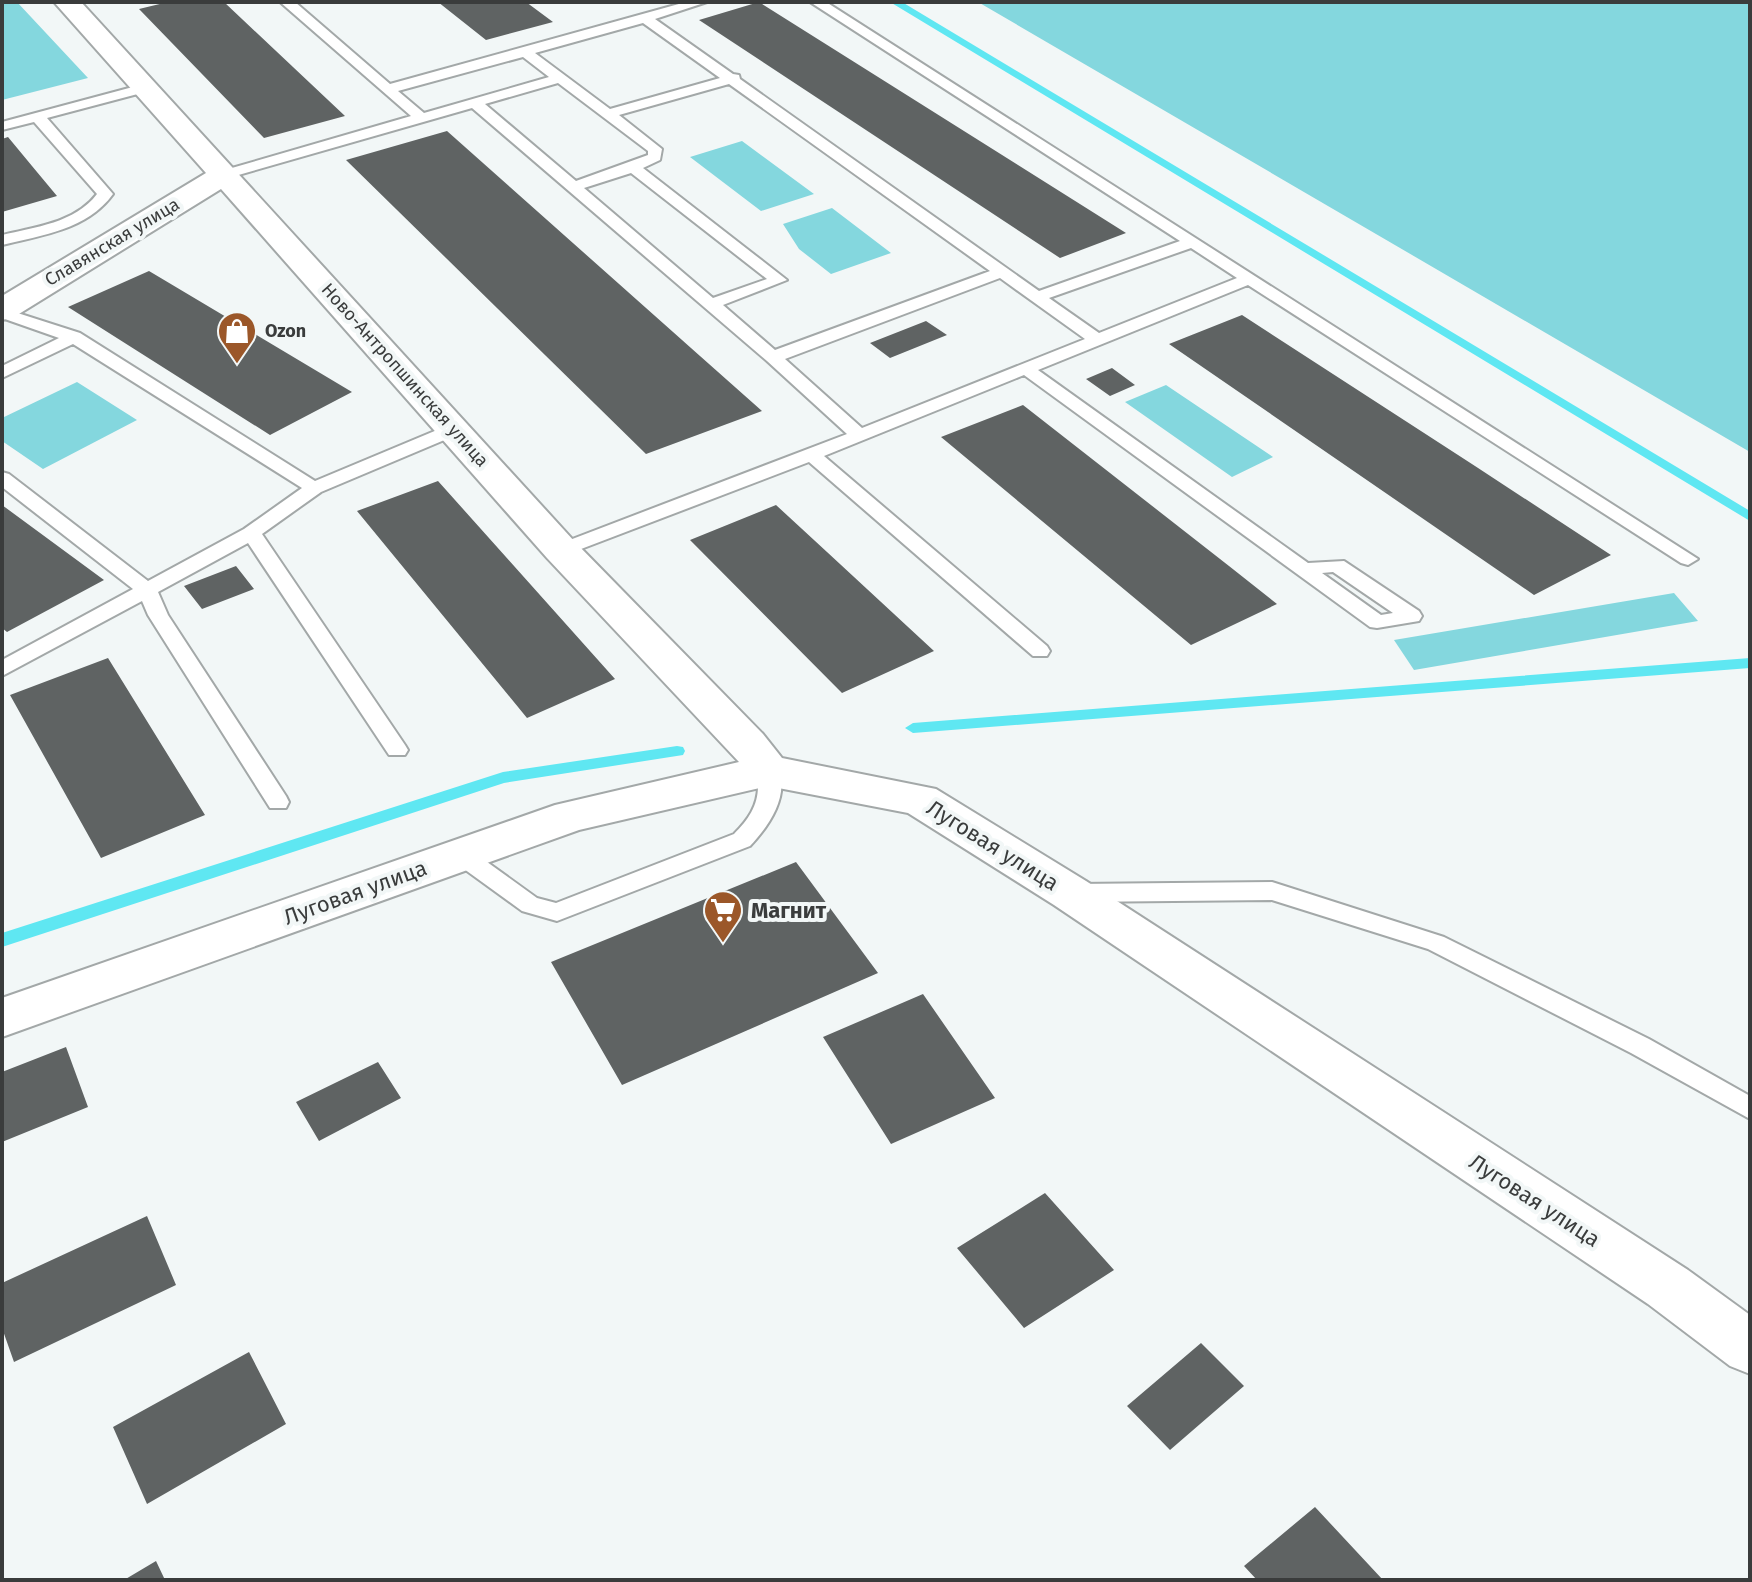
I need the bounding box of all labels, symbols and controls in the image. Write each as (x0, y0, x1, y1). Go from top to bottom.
street label: Славянская улица (41, 193, 183, 291)
street label: Ново-Антропшинская улица (317, 279, 493, 471)
shop icon: Ozon (216, 310, 258, 365)
place label: Ozon (265, 320, 306, 342)
street label: Луговая улица (922, 794, 1064, 897)
street label: Луговая улица (280, 854, 430, 931)
supermarket icon: Магнит (702, 889, 744, 944)
place label: Магнит (751, 897, 827, 924)
street label: Луговая улица (1464, 1148, 1605, 1253)

